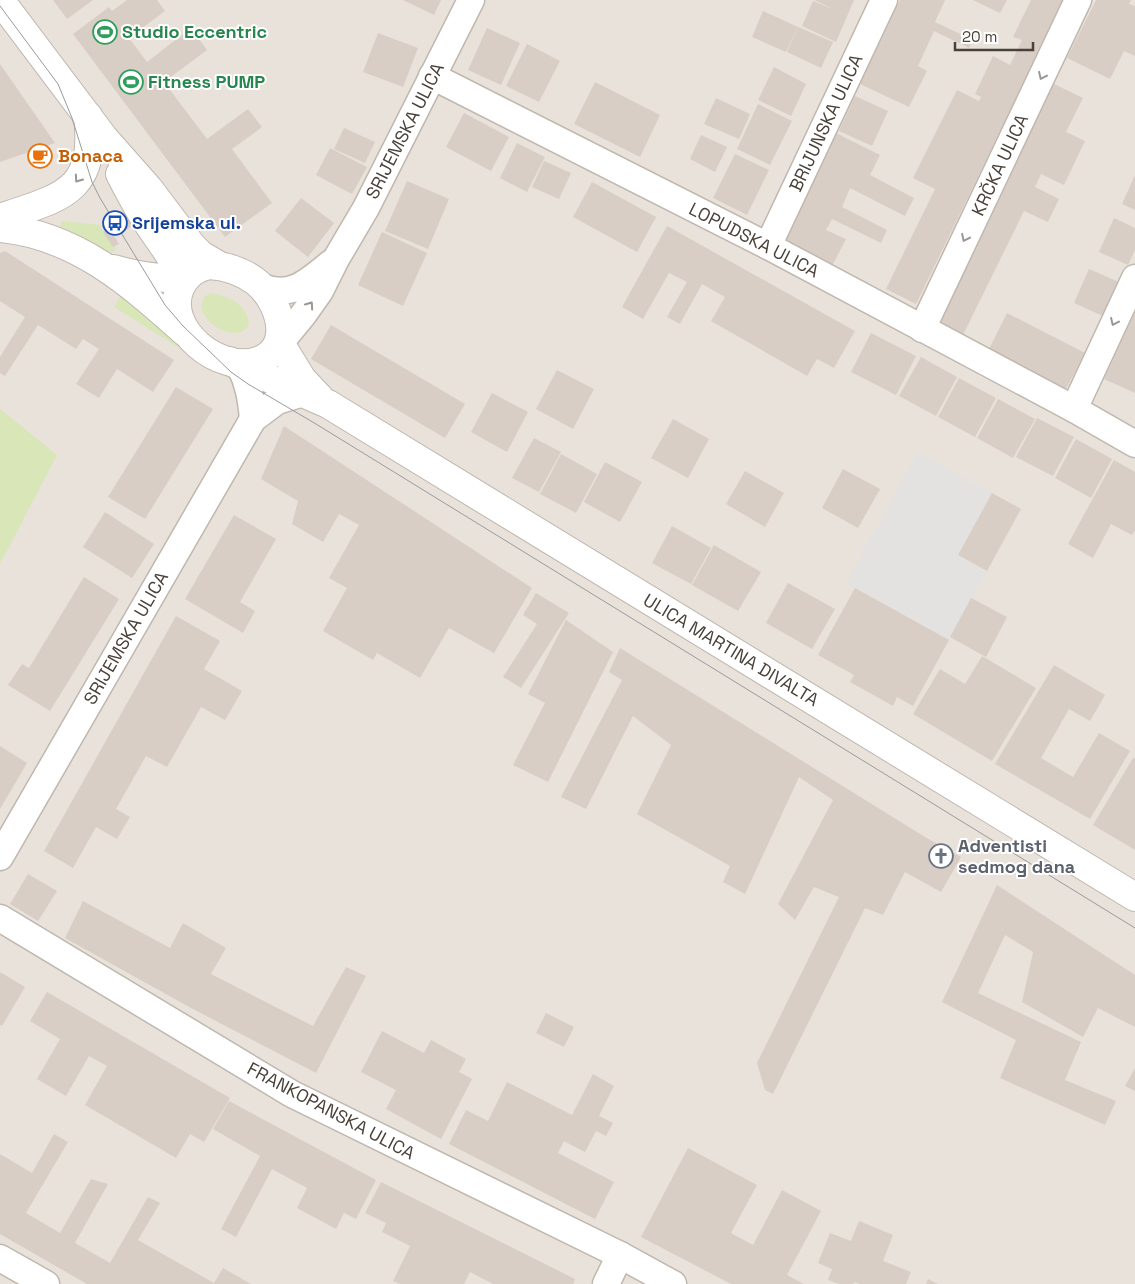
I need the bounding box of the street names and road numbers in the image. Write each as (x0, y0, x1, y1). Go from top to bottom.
street label: BRIJUNSKA ULICA (784, 50, 867, 195)
street label: SRIJEMSKA ULICA (360, 59, 449, 203)
street label: KRČKA ULICA (966, 110, 1033, 219)
street label: LOPUDSKA ULICA (685, 197, 823, 282)
street label: SRIJEMSKA ULICA (78, 567, 173, 708)
street label: ULICA MARTINA DIVALTA (639, 588, 823, 711)
street label: FRANKOPANSKA ULICA (243, 1057, 419, 1165)

